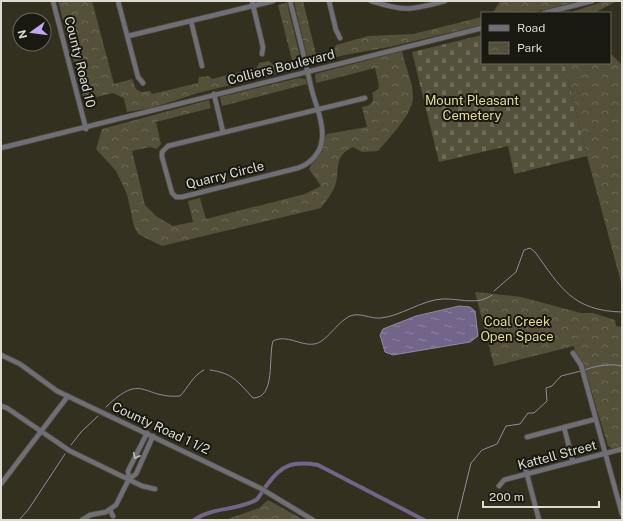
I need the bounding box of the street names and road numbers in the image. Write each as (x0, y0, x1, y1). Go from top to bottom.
street label: County Road 10 (61, 15, 99, 109)
street label: Colliers Boulevard (226, 46, 336, 88)
street label: Quarry Circle (184, 158, 266, 192)
street label: County Road 1 1/2 (110, 399, 213, 457)
street label: Kattell Street (516, 437, 598, 473)

